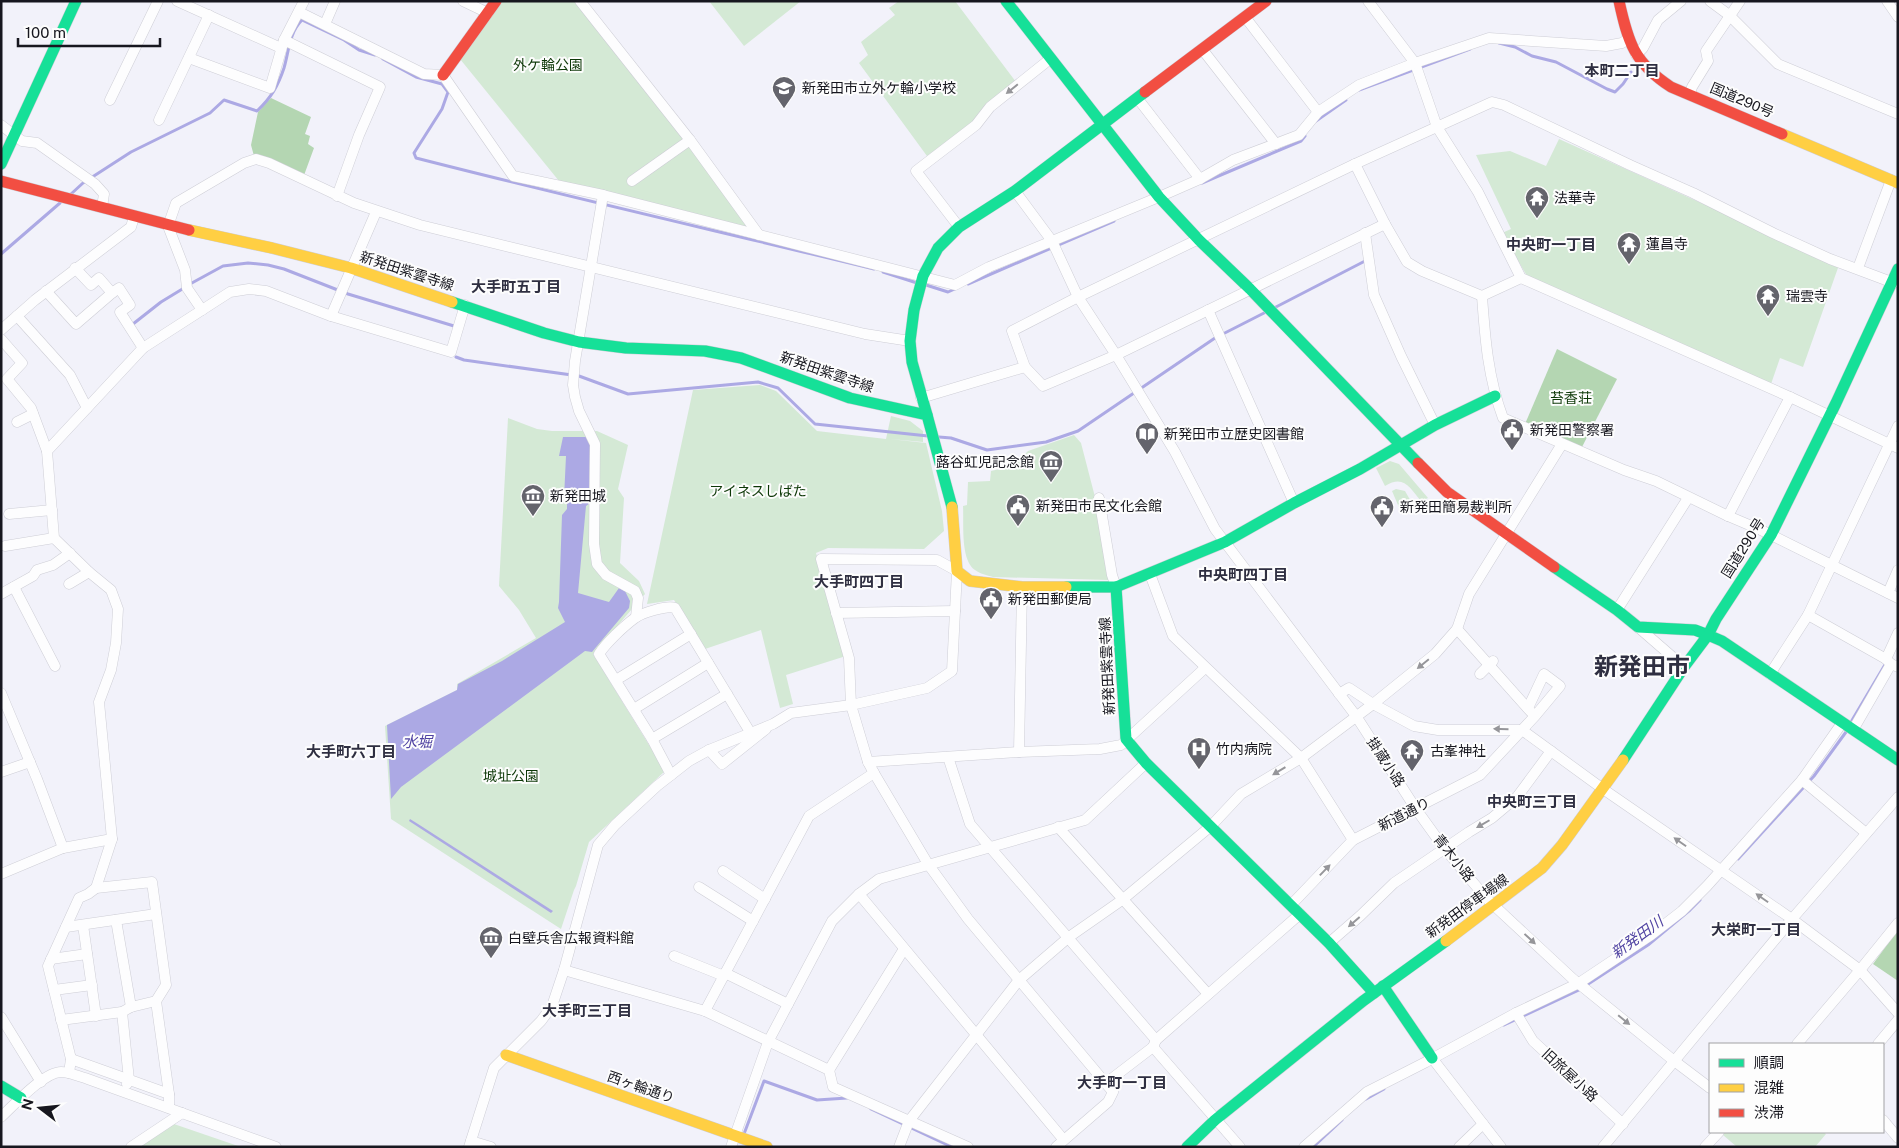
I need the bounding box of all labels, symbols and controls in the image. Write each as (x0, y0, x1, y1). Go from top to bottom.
scale bar (18, 15, 160, 47)
text: 100 m (25, 24, 66, 41)
park label: 外ケ輪公園 (513, 57, 583, 73)
district label: 本町二丁目 (1584, 62, 1660, 79)
school or university icon: 新発田市立外ケ輪小学校 (771, 75, 797, 109)
street label: 国道290号 (1708, 79, 1776, 121)
place label: 新発田市立外ケ輪小学校 (802, 80, 956, 96)
one-way arrow (1006, 84, 1019, 95)
temple icon: 法華寺 (1524, 185, 1550, 219)
place label: 法華寺 (1554, 190, 1596, 206)
temple icon: 蓮昌寺 (1616, 231, 1642, 265)
district label: 中央町一丁目 (1506, 236, 1596, 253)
place label: 蓮昌寺 (1646, 236, 1688, 252)
street label: 新発田紫雲寺線 (358, 248, 456, 294)
district label: 大手町五丁目 (471, 278, 561, 295)
temple icon: 瑞雲寺 (1755, 283, 1781, 317)
place label: 瑞雲寺 (1786, 288, 1828, 304)
street label: 新発田紫雲寺線 (778, 348, 876, 396)
park label: 苔香荘 (1550, 390, 1592, 406)
public building icon: 新発田警察署 (1499, 417, 1525, 451)
library icon: 新発田市立歴史図書館 (1134, 421, 1160, 455)
place label: 新発田警察署 (1530, 422, 1614, 438)
place label: 新発田市立歴史図書館 (1164, 426, 1304, 442)
museum icon: 蕗谷虹児記念館 (1038, 449, 1064, 483)
place label: 蕗谷虹児記念館 (936, 454, 1034, 470)
museum icon: 新発田城 (520, 483, 546, 517)
park label: アイネスしばた (709, 483, 807, 499)
place label: 新発田城 (550, 488, 606, 504)
public building icon: 新発田市民文化会館 (1005, 493, 1031, 527)
public building icon: 新発田簡易裁判所 (1369, 494, 1395, 528)
place label: 新発田市民文化会館 (1036, 498, 1162, 514)
place label: 新発田簡易裁判所 (1400, 499, 1512, 515)
street label: 国道290号 (1718, 515, 1768, 581)
district label: 中央町四丁目 (1198, 566, 1288, 583)
district label: 大手町四丁目 (814, 573, 904, 590)
public building icon: 新発田郵便局 (978, 586, 1004, 620)
place label: 新発田郵便局 (1008, 591, 1092, 607)
street label: 新発田紫雲寺線 (1096, 617, 1118, 715)
district label: 新発田市 (1594, 652, 1690, 680)
one-way arrow (1416, 658, 1429, 669)
one-way arrow (1493, 725, 1509, 733)
water label: 水堀 (402, 733, 434, 750)
street label: 掛蔵小路 (1364, 734, 1408, 790)
hospital icon: 竹内病院 (1186, 736, 1212, 770)
temple icon: 古峯神社 (1399, 738, 1425, 772)
place label: 竹内病院 (1216, 741, 1272, 757)
district label: 大手町六丁目 (306, 743, 396, 760)
place label: 古峯神社 (1430, 743, 1486, 759)
one-way arrow (1272, 767, 1285, 776)
park label: 城址公園 (483, 768, 539, 784)
district label: 中央町三丁目 (1487, 793, 1577, 810)
street label: 新道通り (1375, 794, 1433, 834)
one-way arrow (1476, 819, 1489, 828)
street label: 青木小路 (1430, 831, 1478, 885)
one-way arrow (1673, 837, 1687, 847)
one-way arrow (1319, 864, 1331, 876)
street label: 新発田停車場線 (1423, 871, 1511, 941)
one-way arrow (1755, 893, 1769, 903)
water label: 新発田川 (1608, 911, 1668, 962)
one-way arrow (1348, 916, 1361, 927)
district label: 大栄町一丁目 (1711, 921, 1801, 938)
museum icon: 白壁兵舎広報資料館 (478, 925, 504, 959)
place label: 白壁兵舎広報資料館 (508, 930, 634, 946)
one-way arrow (1523, 933, 1535, 945)
district label: 大手町三丁目 (542, 1002, 632, 1019)
one-way arrow (1617, 1014, 1629, 1026)
legend (1709, 1043, 1884, 1133)
street label: 旧旅屋小路 (1539, 1045, 1601, 1105)
text: 順調 (1754, 1054, 1784, 1071)
street label: 西ヶ輪通り (605, 1068, 677, 1106)
district label: 大手町一丁目 (1077, 1074, 1167, 1091)
text: 混雑 (1754, 1079, 1784, 1096)
north arrow (15, 1083, 65, 1133)
text: N (18, 1097, 37, 1112)
text: 渋滞 (1754, 1104, 1784, 1121)

